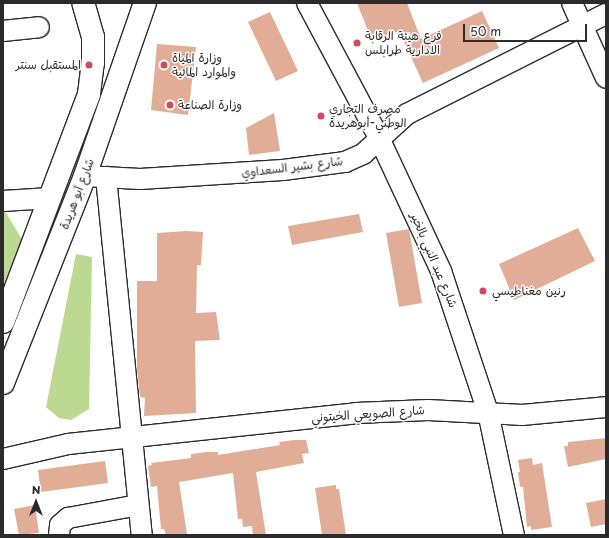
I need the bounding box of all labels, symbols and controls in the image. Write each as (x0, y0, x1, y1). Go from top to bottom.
scale bar (465, 16, 589, 42)
text: 50 m (470, 22, 501, 40)
place label: فرع هيئة الرقابة الادارية طرابلس (365, 29, 442, 57)
marker: فرع هيئة الرقابة الادارية طرابلس (352, 38, 362, 48)
place label: وزارة المياة والموارد المائية (172, 51, 236, 79)
place label: المستقبل سنتر (16, 58, 81, 72)
marker: المستقبل سنتر (84, 60, 94, 70)
marker: وزارة المياة والموارد المائية (159, 60, 169, 70)
place label: وزارة الصناعة (178, 98, 242, 112)
marker: وزارة الصناعة (165, 100, 175, 110)
place label: مصرف التجاري الوطني-أبوهريدة (329, 102, 407, 130)
marker: مصرف التجاري الوطني-أبوهريدة (316, 111, 326, 121)
street label: شارع بشير السعداوي (240, 154, 344, 180)
street label: شارع أبو هريدة (57, 157, 97, 231)
street label: شارع عبد النبي بالخير (407, 210, 461, 310)
place label: رنين مغناطيسي (492, 284, 566, 298)
marker: رنين مغناطيسي (477, 285, 489, 297)
street label: شارع الصويعي الخيتوني (311, 403, 425, 425)
text: N (32, 481, 40, 498)
north arrow (16, 482, 56, 522)

